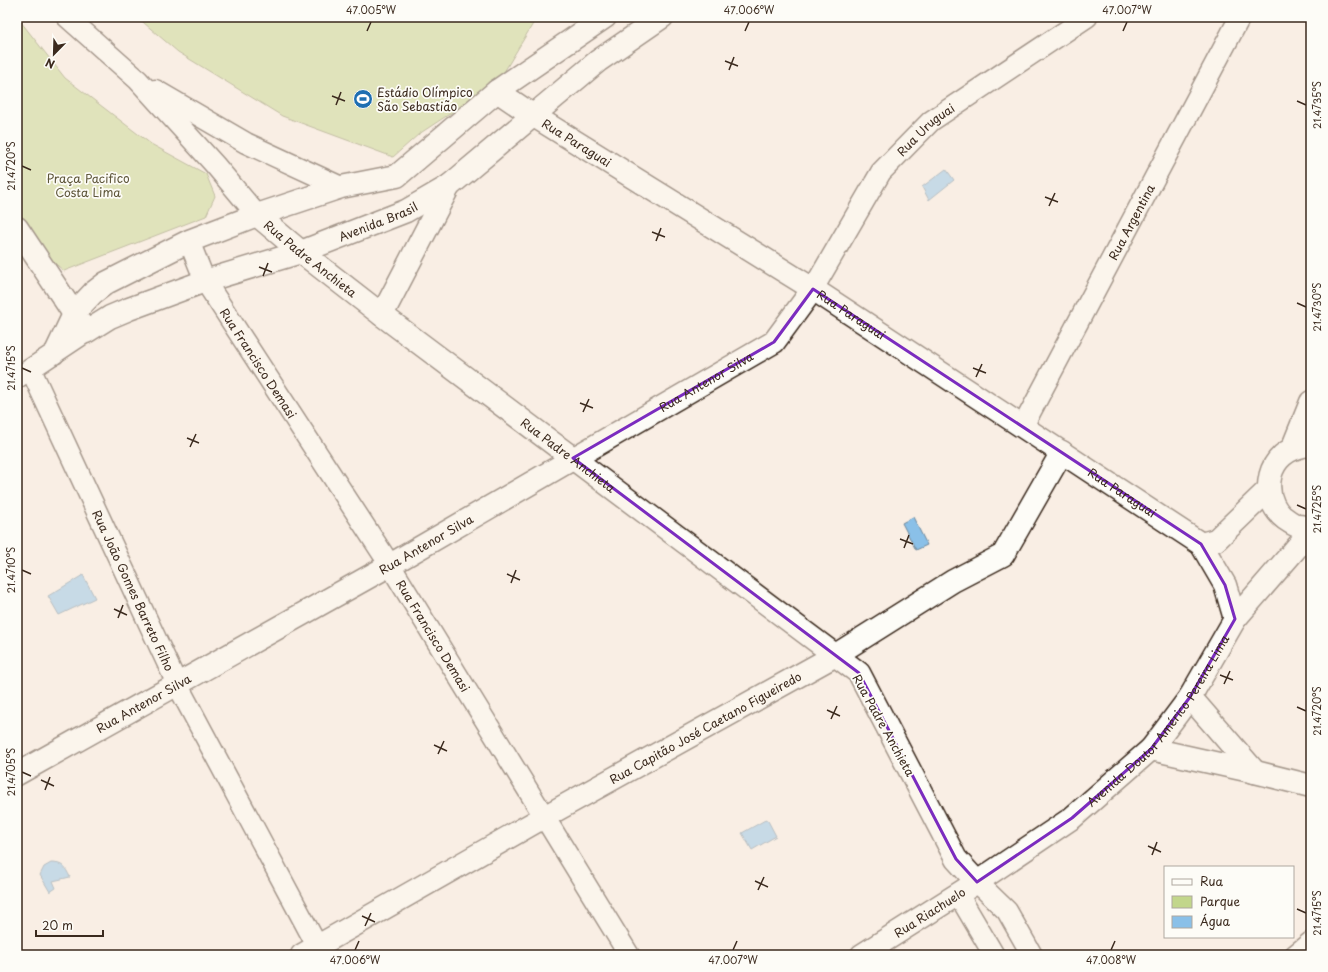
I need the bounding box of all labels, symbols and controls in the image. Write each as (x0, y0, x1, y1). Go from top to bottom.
text: 47.005°W (346, 2, 397, 17)
text: 47.006°W (724, 2, 775, 17)
text: 47.007°W (1102, 2, 1153, 17)
north arrow (34, 34, 74, 74)
text: N (42, 54, 57, 73)
text: 21.4735°S (1309, 81, 1324, 129)
place label: Estádio Olímpico São Sebastião (377, 83, 473, 115)
sports icon: Estádio Olímpico São Sebastião (352, 88, 374, 110)
street label: Rua Uruguai (892, 99, 958, 160)
street label: Rua Paraguai (539, 114, 615, 171)
text: 21.4720°S (3, 141, 18, 191)
park label: Praça Pacifico Costa Lima (46, 169, 130, 201)
street label: Rua Argentina (1104, 180, 1159, 263)
street label: Avenida Brasil (336, 197, 421, 245)
street label: Rua Padre Anchieta (260, 216, 361, 302)
text: 21.4730°S (1309, 283, 1324, 332)
street label: Rua Paraguai (814, 285, 889, 343)
street label: Rua Francisco Demasi (216, 304, 301, 422)
text: 21.4715°S (3, 345, 18, 391)
street label: Rua Antenor Silva (656, 347, 757, 416)
street label: Rua Padre Anchieta (517, 413, 620, 497)
street label: Rua Paraguai (1084, 463, 1160, 521)
text: 21.4725°S (1309, 485, 1324, 533)
street label: Rua João Gomes Barreto Filho (88, 507, 179, 674)
street label: Rua Antenor Silva (375, 509, 477, 579)
text: 21.4710°S (3, 547, 18, 593)
street label: Rua Francisco Demasi (392, 576, 475, 695)
street label: Avenida Doutor Américo Pereira Lima (1082, 631, 1233, 810)
street label: Rua Capitão José Caetano Figueiredo (606, 667, 805, 788)
street label: Rua Antenor Silva (93, 669, 195, 737)
street label: Rua Padre Anchieta (848, 671, 920, 780)
text: 21.4720°S (1309, 686, 1324, 736)
text: 21.4705°S (3, 748, 18, 796)
legend (1164, 866, 1294, 938)
text: Rua (1200, 872, 1224, 890)
street label: Rua Riachuelo (890, 883, 969, 942)
text: 21.4715°S (1309, 890, 1324, 936)
text: Parque (1200, 892, 1240, 910)
scale bar (36, 912, 103, 938)
text: Água (1200, 912, 1231, 930)
text: 20 m (42, 916, 73, 934)
text: 47.006°W (330, 952, 381, 967)
text: 47.007°W (708, 952, 759, 967)
text: 47.008°W (1086, 952, 1137, 967)

